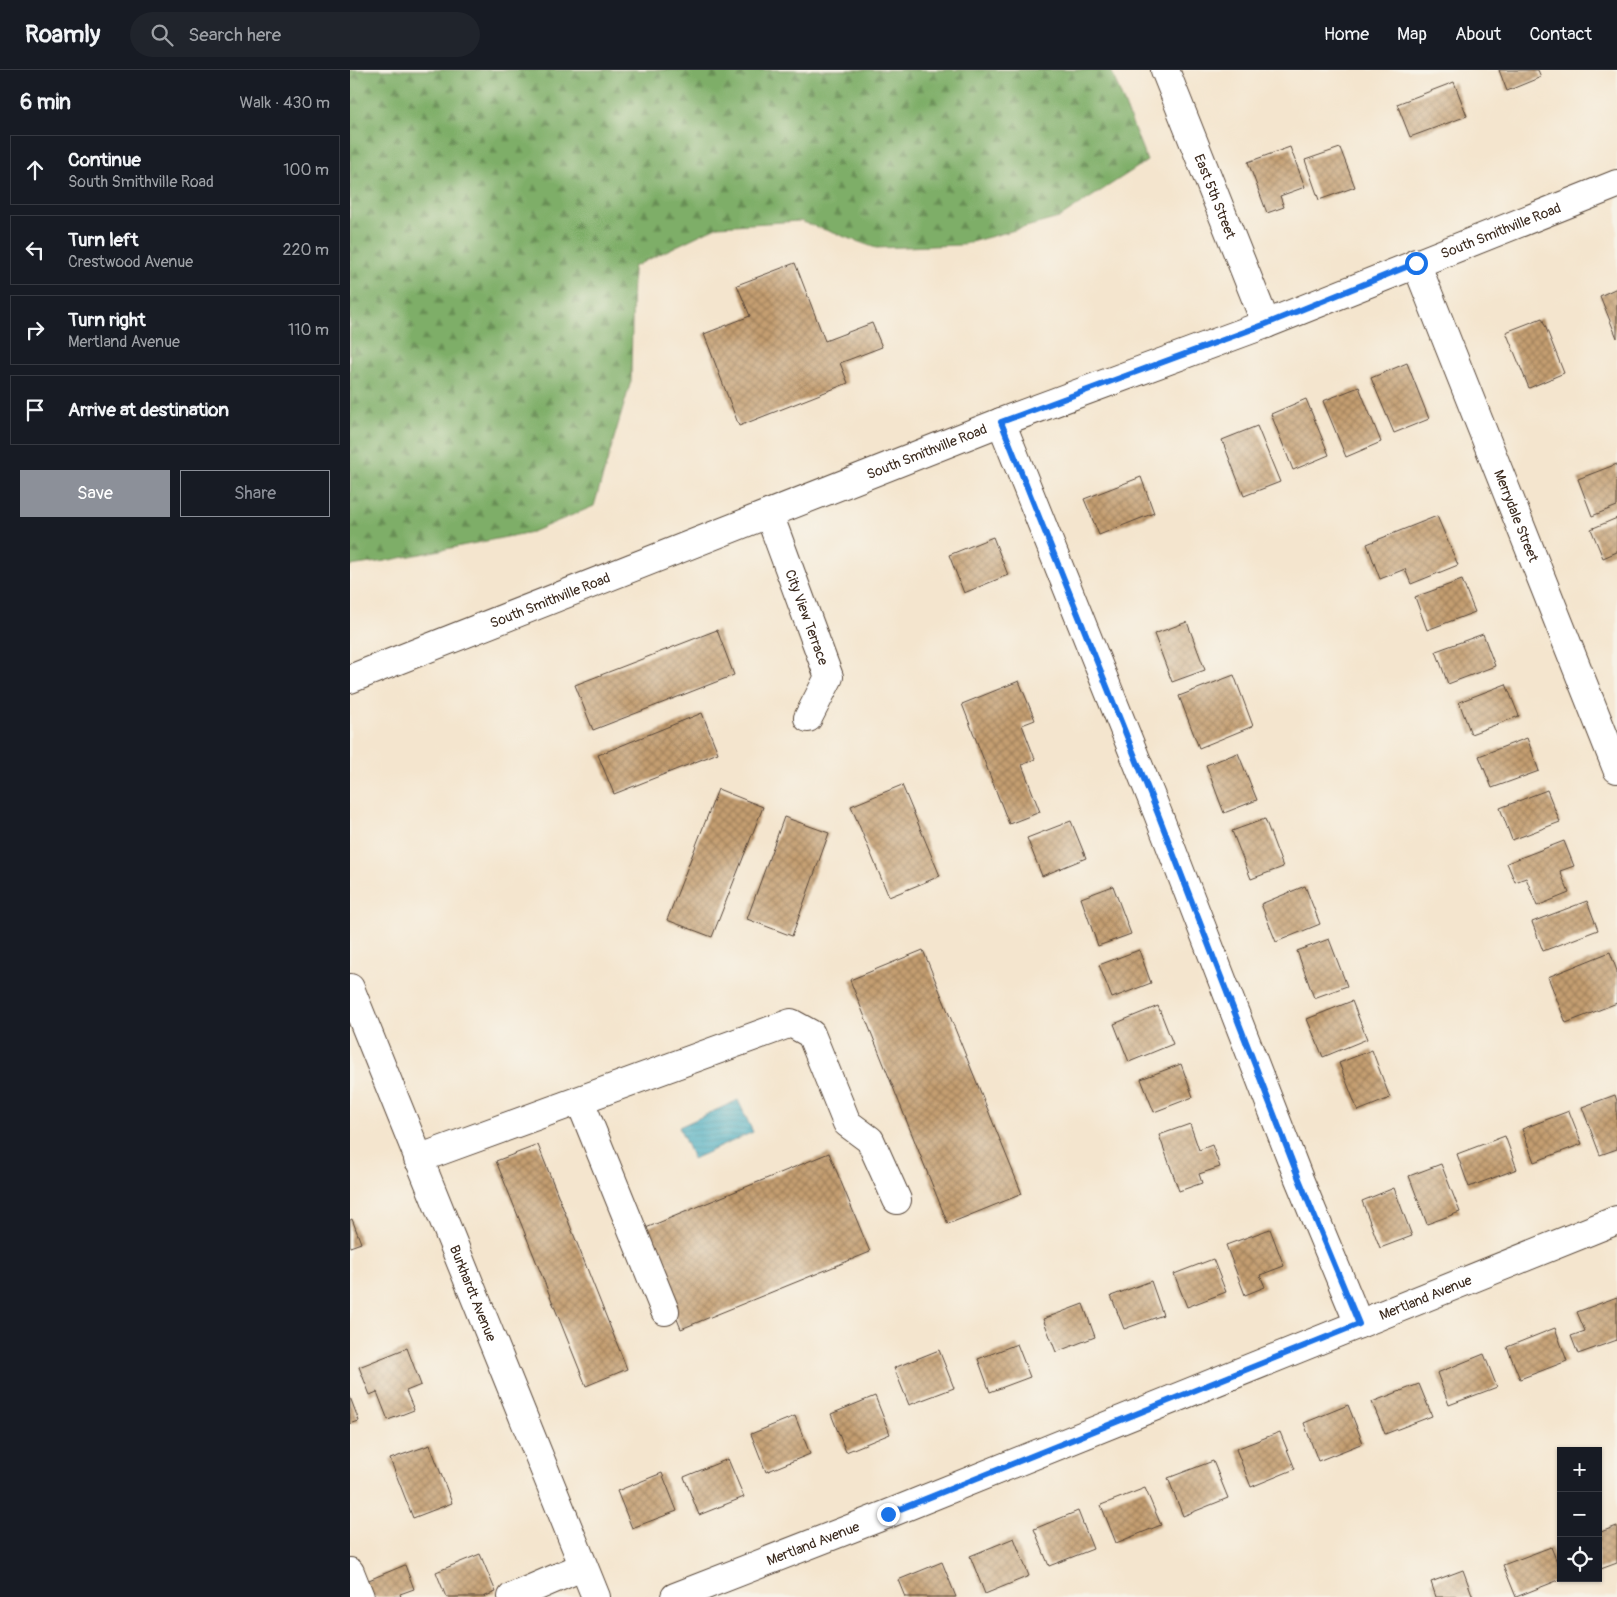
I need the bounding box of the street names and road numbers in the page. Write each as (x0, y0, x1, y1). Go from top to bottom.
street label: East 5th Street (1191, 152, 1240, 241)
street label: South Smithville Road (1438, 199, 1563, 262)
street label: South Smithville Road (864, 420, 989, 483)
street label: Merrydale Street (1490, 467, 1542, 565)
street label: City View Terrace (782, 567, 832, 667)
street label: South Smithville Road (487, 569, 613, 631)
street label: Burkhardt Avenue (446, 1242, 500, 1344)
street label: Mertland Avenue (1377, 1271, 1474, 1324)
street label: Mertland Avenue (764, 1518, 862, 1569)

